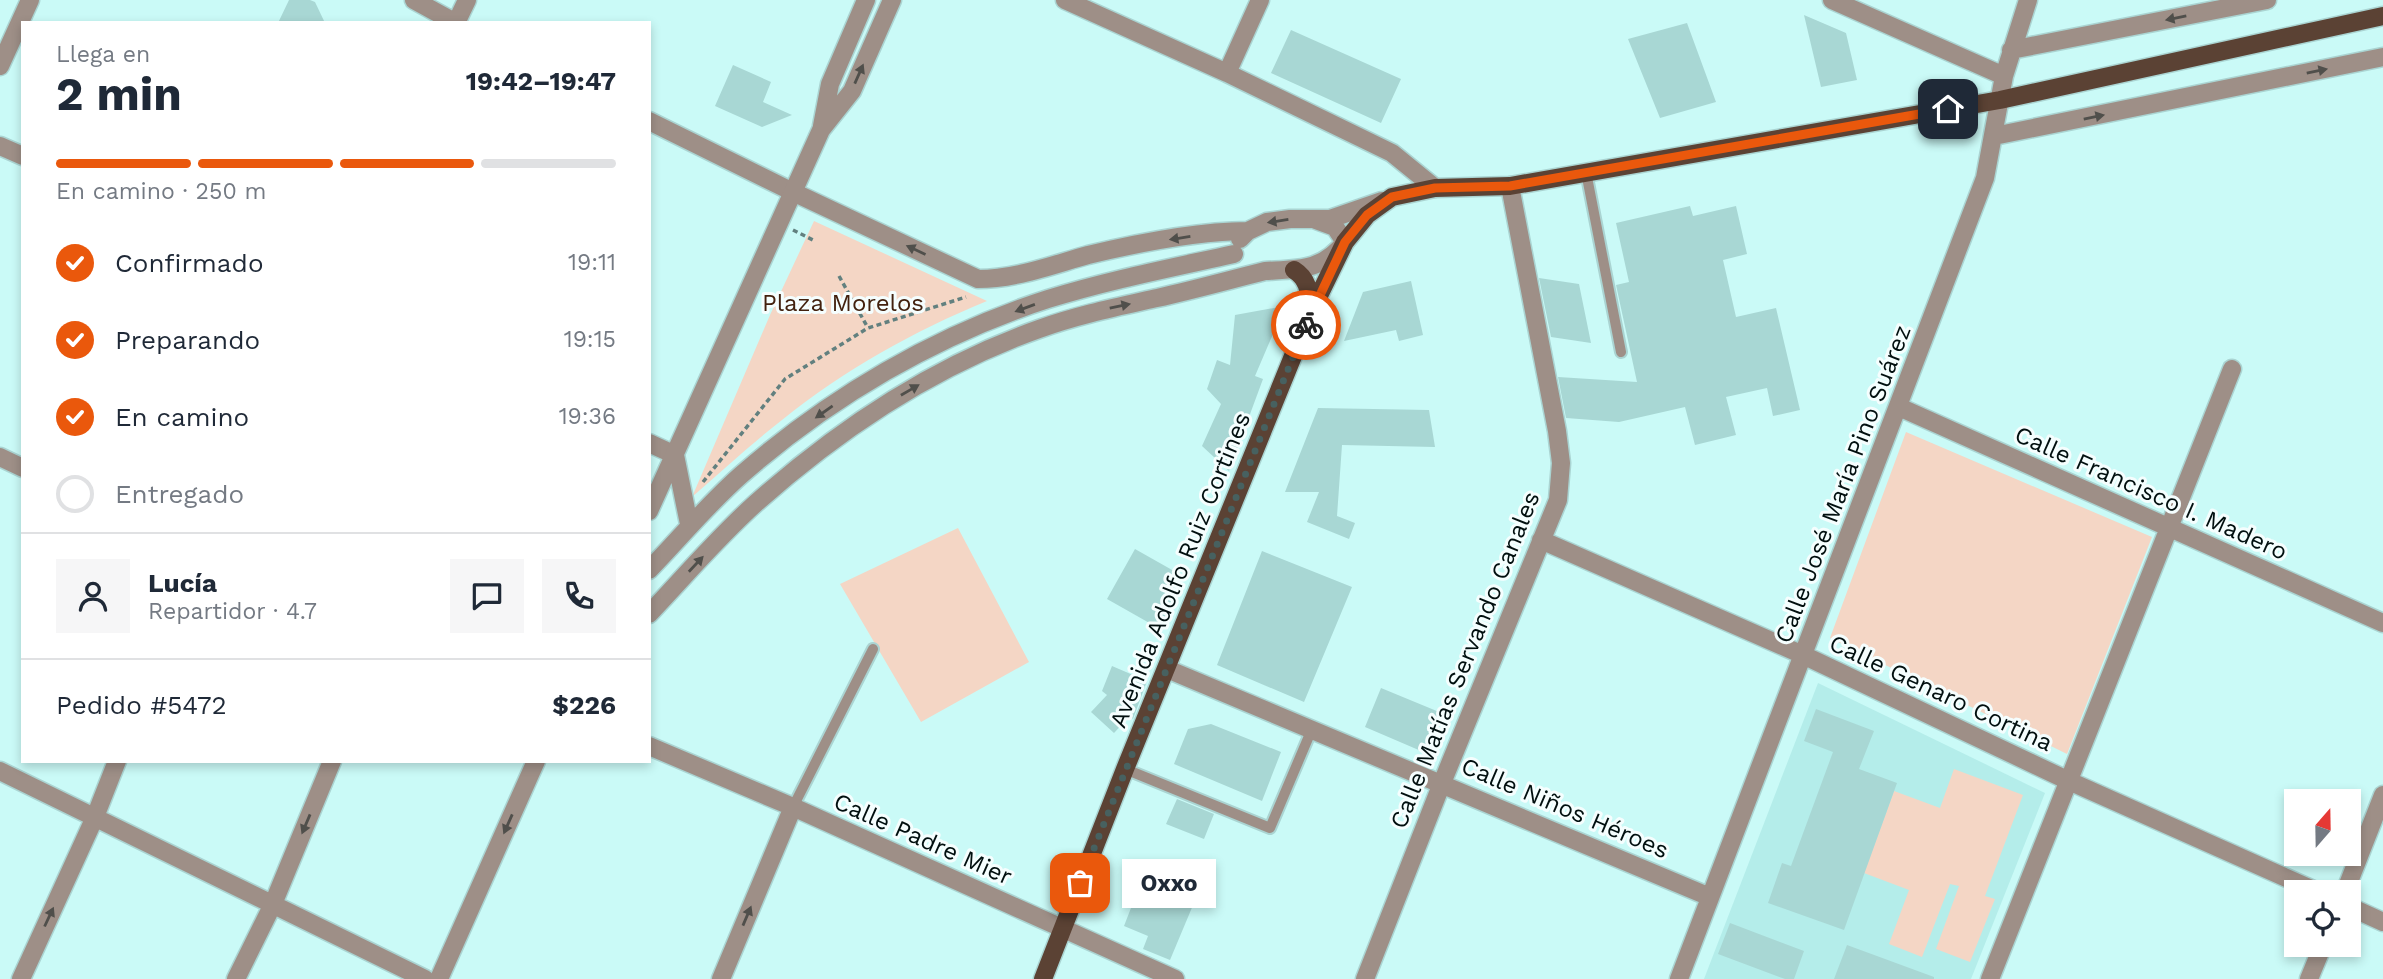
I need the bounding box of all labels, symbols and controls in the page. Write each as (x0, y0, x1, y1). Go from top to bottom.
one-way arrow (2165, 12, 2187, 23)
text: Llega en (56, 41, 150, 68)
one-way arrow (854, 63, 865, 84)
text: 19:42–19:47 (466, 66, 616, 96)
one-way arrow (2306, 66, 2328, 77)
text: 2 min (56, 67, 182, 121)
pin (1918, 79, 1978, 139)
icon: home (1929, 90, 1967, 128)
one-way arrow (2083, 112, 2105, 123)
text: En camino · 250 m (56, 178, 266, 205)
one-way arrow (1267, 216, 1289, 227)
one-way arrow (1169, 233, 1191, 244)
icon: check (56, 244, 94, 282)
one-way arrow (906, 244, 926, 256)
text: Confirmado (115, 248, 264, 278)
text: 19:11 (568, 249, 616, 276)
park label: Plaza Morelos (762, 289, 924, 317)
courier (1271, 290, 1341, 360)
one-way arrow (1109, 300, 1131, 311)
one-way arrow (1015, 302, 1036, 313)
icon: bike (1287, 306, 1325, 344)
icon: check (56, 321, 94, 359)
street label: Calle José María Pino Suárez (1769, 321, 1917, 647)
text: Preparando (115, 325, 260, 355)
text: 19:15 (564, 326, 616, 353)
one-way arrow (900, 384, 919, 396)
icon: check (56, 398, 94, 436)
text: En camino (115, 402, 249, 432)
text: 19:36 (559, 403, 616, 430)
one-way arrow (815, 405, 833, 419)
street label: Avenida Adolfo Ruiz Cortines (1104, 408, 1256, 732)
street label: Calle Francisco I. Madero (2010, 420, 2292, 566)
text: Entregado (115, 479, 244, 509)
street label: Calle Matías Servando Canales (1384, 488, 1546, 832)
one-way arrow (688, 556, 704, 573)
button: person (56, 559, 130, 633)
button: chat (450, 559, 524, 633)
button: phone (542, 559, 616, 633)
text: Lucía (148, 568, 217, 598)
text: Repartidor · 4.7 (148, 598, 317, 625)
street label: Calle Genaro Cortina (1825, 629, 2057, 757)
text: Pedido #5472 (56, 690, 227, 720)
text: $226 (552, 690, 616, 720)
street label: Calle Niños Héroes (1457, 752, 1673, 864)
street label: Calle Padre Mier (830, 787, 1017, 891)
north arrow (2284, 789, 2361, 866)
map controls (2284, 789, 2361, 957)
one-way arrow (502, 813, 513, 834)
one-way arrow (301, 814, 312, 835)
pin (1050, 853, 1110, 913)
callout: Oxxo (1122, 858, 1216, 908)
icon: bag (1061, 864, 1099, 902)
text: Oxxo (1140, 870, 1198, 897)
button: locate (2284, 880, 2361, 957)
one-way arrow (742, 905, 753, 926)
one-way arrow (43, 907, 55, 927)

